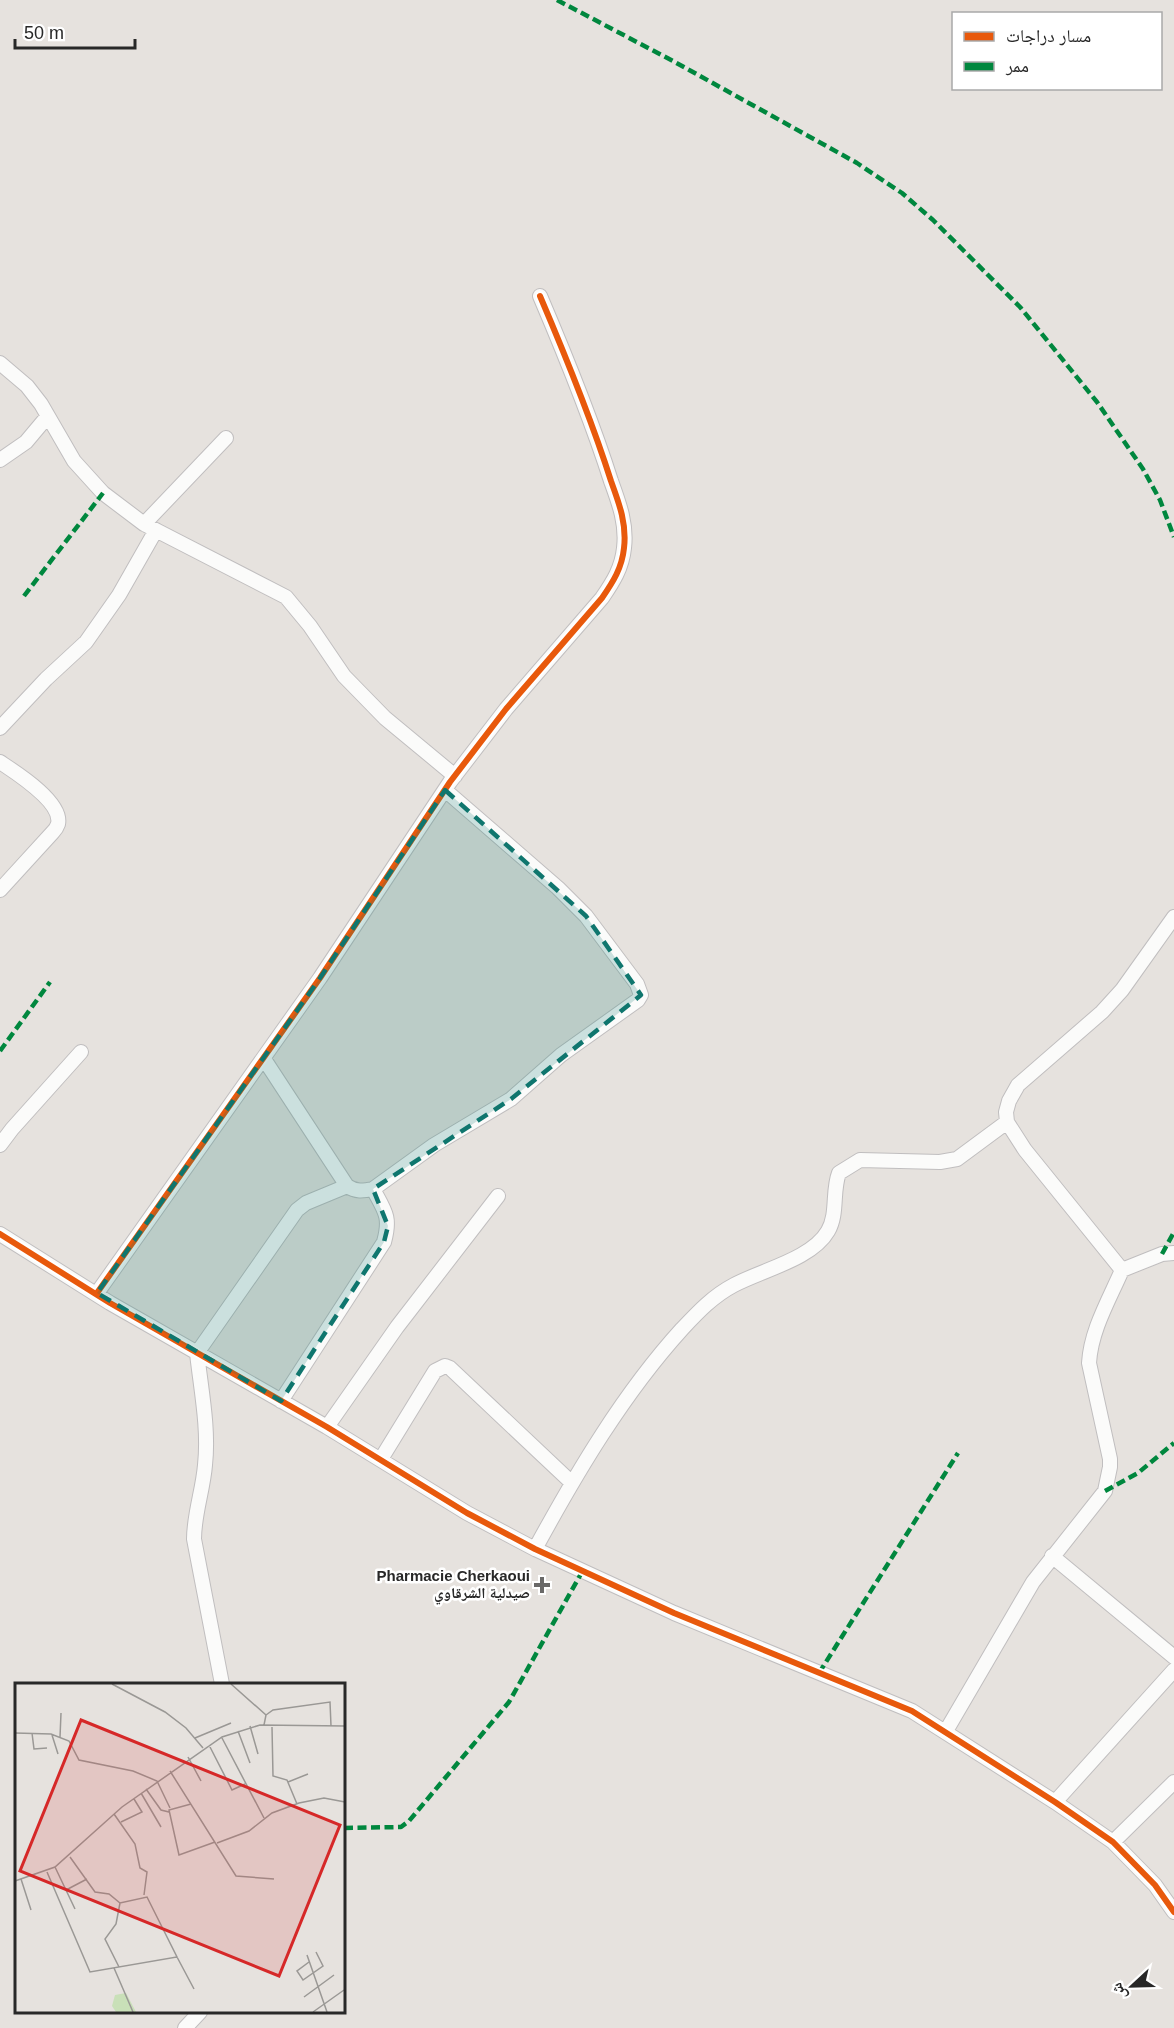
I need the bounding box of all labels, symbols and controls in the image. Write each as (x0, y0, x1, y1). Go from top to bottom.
scale bar (15, 12, 135, 50)
legend (952, 12, 1162, 90)
text: 50 m (24, 23, 64, 43)
text: مسار دراجات (1006, 26, 1091, 46)
text: ممر (1005, 56, 1029, 76)
place label: Pharmacie Cherkaoui صيدلية الشرقاوي (377, 1567, 530, 1605)
marker: Pharmacie Cherkaoui صيدلية الشرقاوي (535, 1578, 549, 1592)
inset map (15, 1683, 345, 2013)
north arrow (1102, 1956, 1162, 2016)
text: ش (1107, 1980, 1131, 2002)

